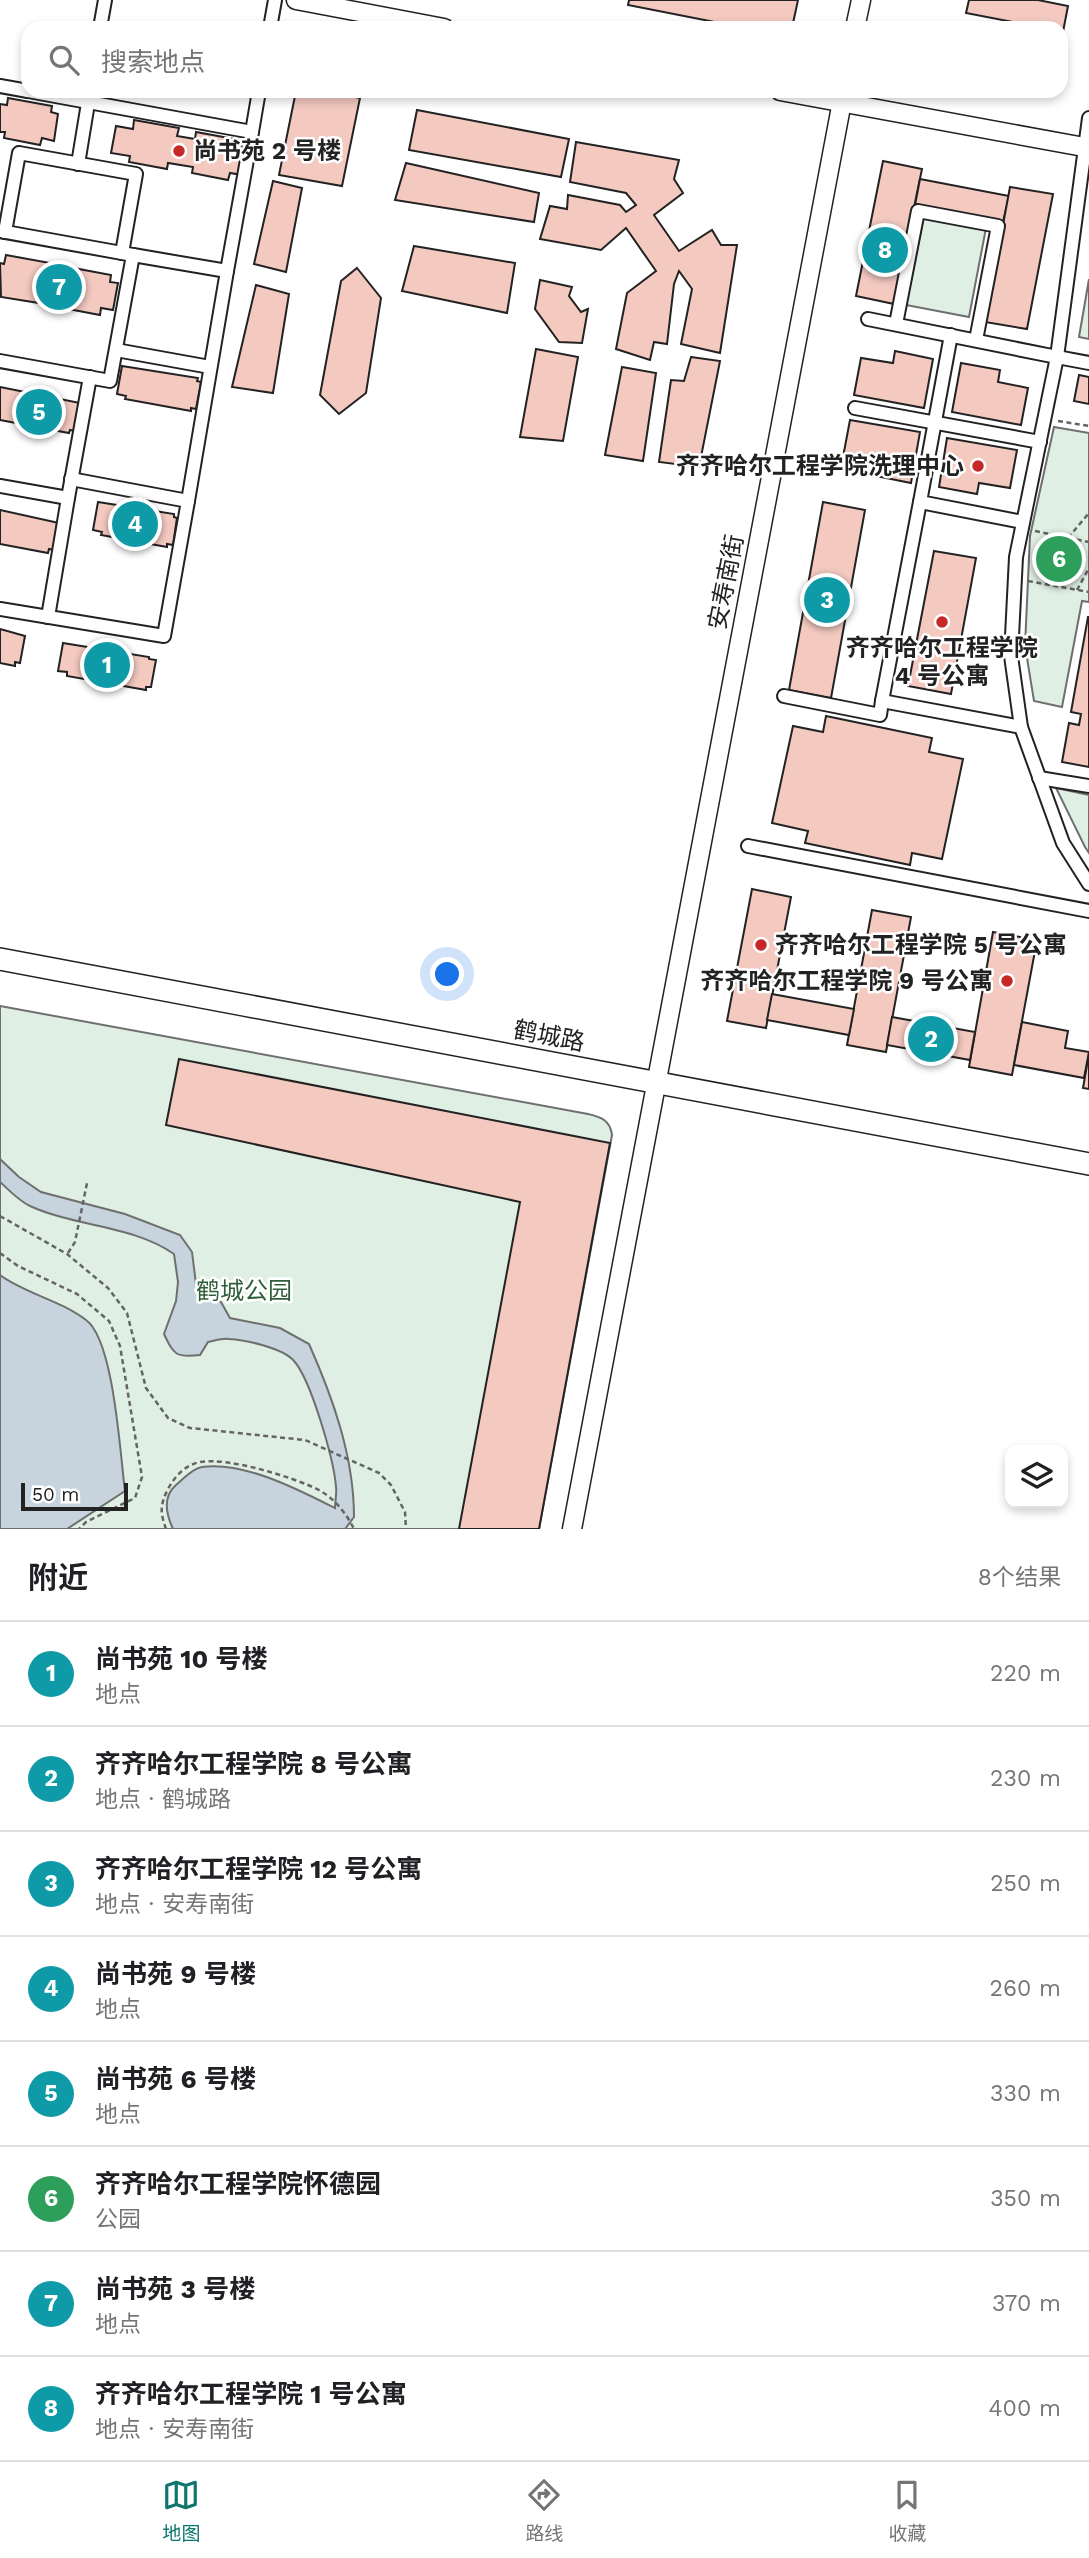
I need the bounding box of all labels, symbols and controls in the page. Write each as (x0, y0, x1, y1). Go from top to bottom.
search box (21, 21, 1068, 98)
icon: search (45, 41, 83, 79)
text: 搜索地点 (101, 47, 205, 77)
place label: 尚书苑 2 号楼 (193, 137, 341, 165)
marker: 尚书苑 2 号楼 (171, 143, 187, 159)
pin: 8 (862, 224, 908, 276)
pin: 7 (36, 261, 82, 313)
pin: 5 (16, 386, 62, 438)
place label: 齐齐哈尔工程学院洗理中心 (676, 452, 964, 480)
marker: 齐齐哈尔工程学院洗理中心 (970, 458, 986, 474)
pin: 4 (112, 498, 158, 550)
street label: 安寿南街 (703, 532, 749, 632)
pin: 6 (1036, 533, 1082, 585)
pin: 3 (804, 574, 850, 626)
marker: 齐齐哈尔工程学院 4 号公寓 (934, 614, 950, 630)
place label: 齐齐哈尔工程学院 4 号公寓 (846, 634, 1038, 690)
pin: 1 (84, 639, 130, 691)
place label: 齐齐哈尔工程学院 5 号公寓 (775, 931, 1067, 959)
marker: 齐齐哈尔工程学院 5 号公寓 (753, 937, 769, 953)
your location (430, 957, 464, 991)
place label: 齐齐哈尔工程学院 9 号公寓 (700, 967, 993, 995)
marker: 齐齐哈尔工程学院 9 号公寓 (999, 973, 1015, 989)
pin: 2 (908, 1013, 954, 1065)
street label: 鹤城路 (511, 1015, 587, 1057)
park label: 鹤城公园 (196, 1277, 292, 1305)
map controls (1005, 1445, 1068, 1508)
button: layers (1005, 1445, 1068, 1508)
scale bar (21, 1480, 128, 1512)
text: 50 m (32, 1483, 79, 1506)
text: 附近 (28, 1560, 88, 1595)
text: 8个结果 (978, 1564, 1061, 1591)
text: 尚书苑 10 号楼 (95, 1644, 268, 1674)
text: 1 (46, 1660, 56, 1687)
text: 220 m (990, 1660, 1061, 1687)
text: 地点 (95, 1681, 141, 1708)
text: 齐齐哈尔工程学院 8 号公寓 (95, 1749, 412, 1779)
text: 2 (44, 1765, 58, 1792)
text: 230 m (990, 1765, 1061, 1792)
text: 地点 · 鹤城路 (95, 1786, 231, 1813)
text: 齐齐哈尔工程学院 12 号公寓 (95, 1854, 422, 1884)
text: 3 (44, 1870, 58, 1897)
text: 250 m (990, 1870, 1061, 1897)
text: 地点 · 安寿南街 (95, 1891, 254, 1918)
text: 尚书苑 9 号楼 (95, 1959, 256, 1989)
text: 4 (44, 1975, 58, 2002)
text: 260 m (990, 1975, 1061, 2002)
text: 地点 (95, 1996, 141, 2023)
text: 尚书苑 6 号楼 (95, 2064, 256, 2094)
text: 5 (44, 2080, 58, 2107)
text: 330 m (990, 2080, 1061, 2107)
text: 地点 (95, 2101, 141, 2128)
text: 齐齐哈尔工程学院怀德园 (95, 2169, 381, 2199)
text: 6 (44, 2185, 58, 2212)
text: 350 m (990, 2185, 1061, 2212)
text: 公园 (95, 2206, 141, 2233)
text: 尚书苑 3 号楼 (95, 2274, 255, 2304)
text: 7 (44, 2290, 58, 2317)
text: 370 m (992, 2290, 1061, 2317)
text: 地点 (95, 2311, 141, 2338)
text: 齐齐哈尔工程学院 1 号公寓 (95, 2379, 407, 2409)
text: 8 (44, 2395, 58, 2422)
text: 400 m (989, 2395, 1061, 2422)
text: 地点 · 安寿南街 (95, 2416, 254, 2443)
tab: 地图 (162, 2476, 201, 2545)
tab: 路线 (525, 2476, 564, 2545)
tab: 收藏 (888, 2476, 927, 2545)

